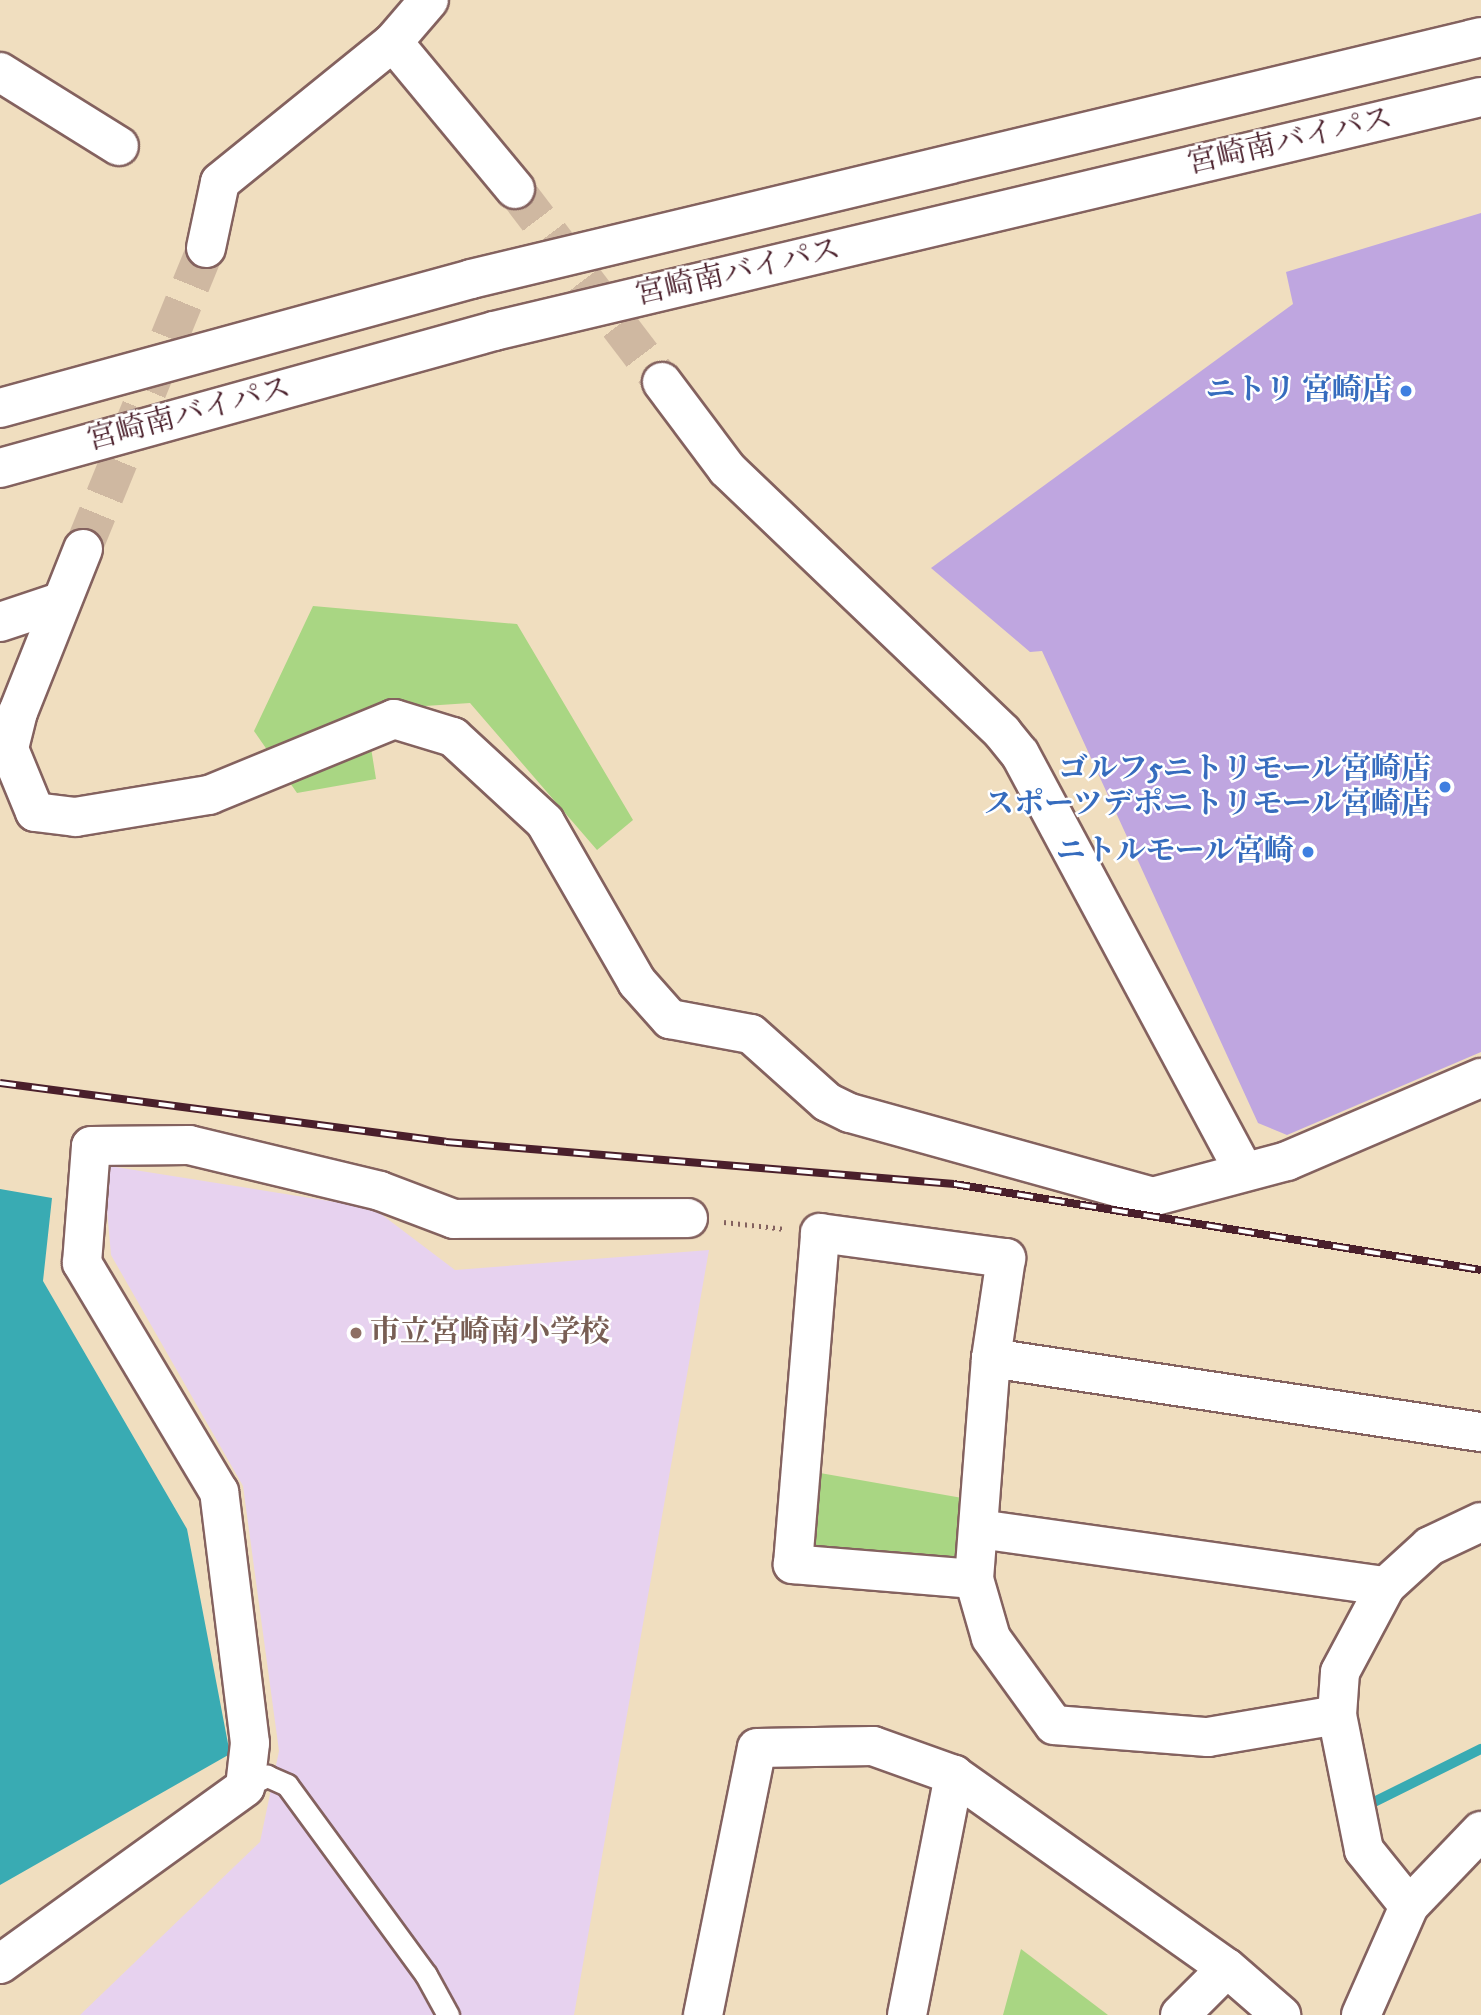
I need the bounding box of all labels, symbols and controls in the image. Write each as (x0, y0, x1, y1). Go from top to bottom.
street label: 宮崎南バイパス (1184, 101, 1396, 183)
street label: 宮崎南バイパス (632, 232, 844, 314)
street label: 宮崎南バイパス (83, 370, 295, 460)
place label: ニトリ 宮崎店 (1206, 373, 1392, 409)
marker: ニトリ 宮崎店 (1398, 383, 1414, 399)
place label: ゴルフ5ニトリモール宮崎店 スポーツデポニトリモール宮崎店 (982, 752, 1431, 822)
marker: ゴルフ5ニトリモール宮崎店 スポーツデポニトリモール宮崎店 (1437, 779, 1453, 795)
place label: ニトルモール宮崎 (1055, 834, 1294, 870)
marker: ニトルモール宮崎 (1300, 844, 1316, 860)
place label: 市立宮崎南小学校 (370, 1315, 610, 1351)
marker: 市立宮崎南小学校 (348, 1325, 364, 1341)

